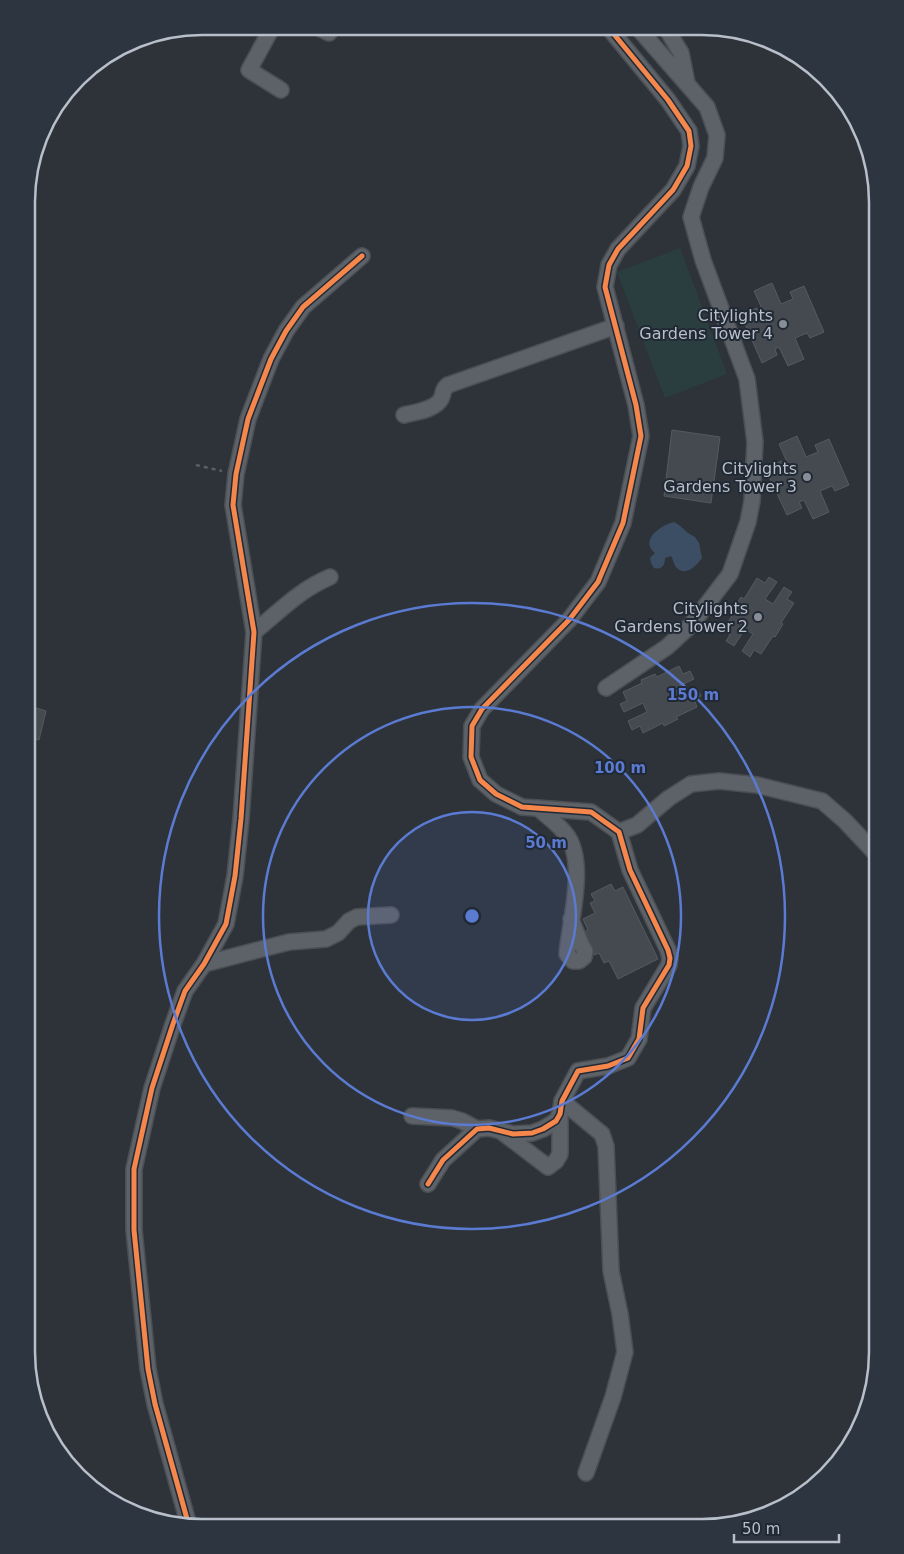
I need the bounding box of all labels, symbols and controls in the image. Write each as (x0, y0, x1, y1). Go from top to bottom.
place label: Citylights Gardens Tower 4 (639, 306, 773, 343)
marker: Citylights Gardens Tower 4 (777, 318, 789, 330)
place label: Citylights Gardens Tower 3 (663, 459, 797, 496)
marker: Citylights Gardens Tower 3 (801, 471, 813, 483)
place label: Citylights Gardens Tower 2 (614, 599, 748, 636)
marker: Citylights Gardens Tower 2 (752, 611, 764, 623)
text: 150 m (667, 686, 719, 704)
text: 100 m (594, 759, 646, 777)
text: 50 m (525, 834, 567, 852)
centre of rings (463, 907, 481, 925)
scale bar (734, 1512, 839, 1544)
text: 50 m (742, 1520, 780, 1538)

